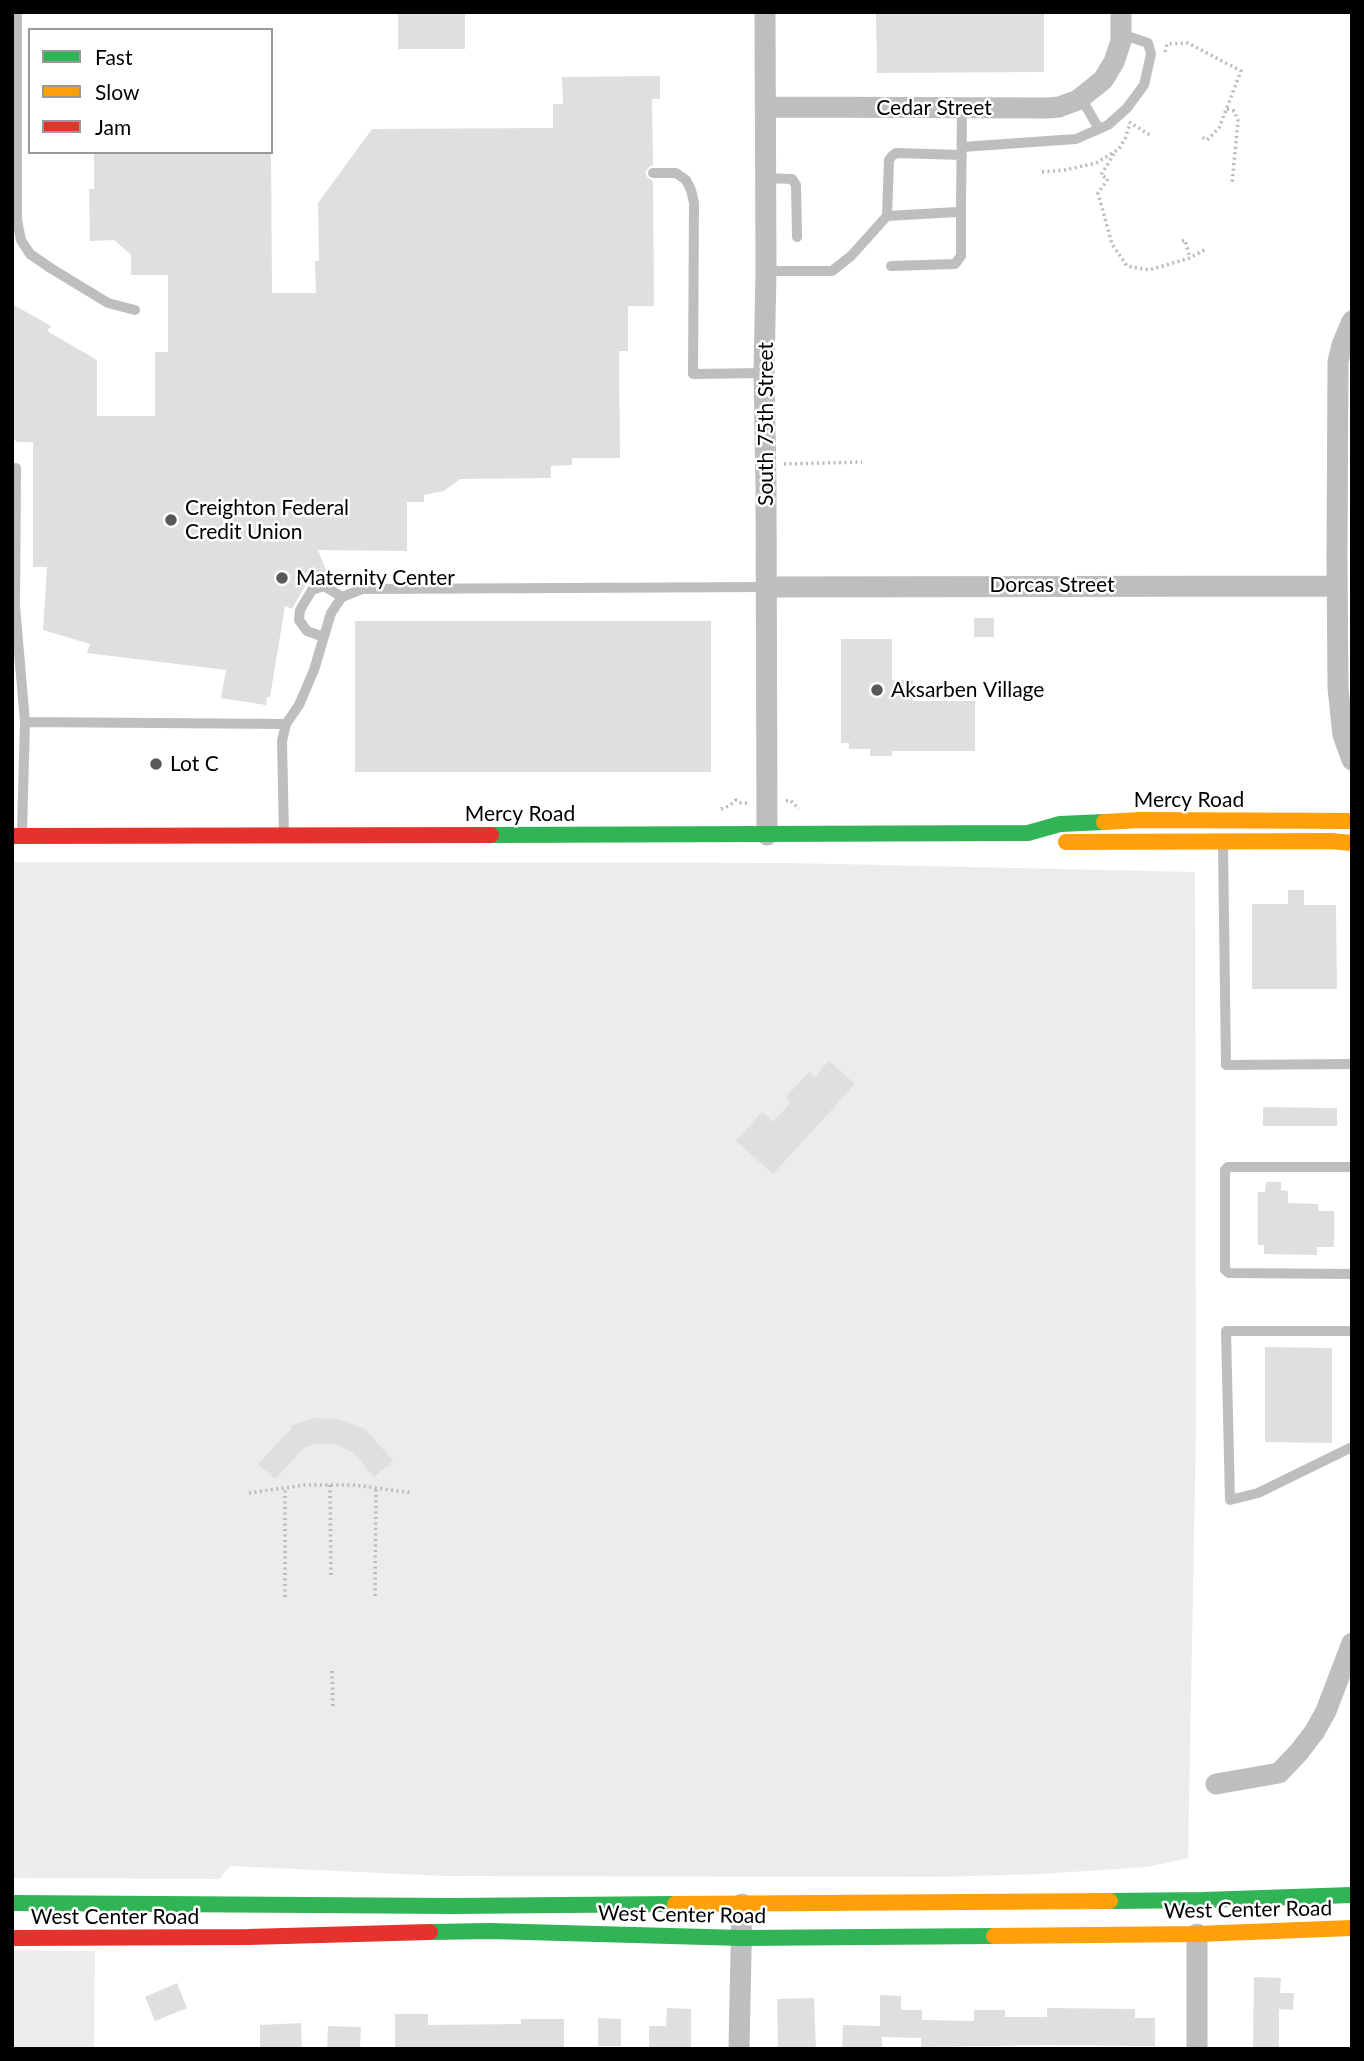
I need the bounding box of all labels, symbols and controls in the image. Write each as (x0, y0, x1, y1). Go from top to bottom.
legend (28, 28, 273, 154)
text: Fast (95, 44, 132, 69)
text: Slow (95, 79, 139, 104)
street label: Cedar Street (876, 95, 992, 121)
text: Jam (95, 114, 131, 139)
street label: South 75th Street (753, 342, 779, 506)
place label: Creighton Federal Credit Union (185, 495, 349, 545)
marker: Creighton Federal Credit Union (163, 512, 179, 528)
place label: Maternity Center (296, 565, 455, 591)
marker: Maternity Center (274, 570, 290, 586)
street label: Dorcas Street (989, 572, 1115, 598)
place label: Aksarben Village (891, 677, 1044, 703)
marker: Aksarben Village (869, 682, 885, 698)
place label: Lot C (170, 751, 219, 777)
marker: Lot C (148, 756, 164, 772)
street label: Mercy Road (1134, 787, 1244, 813)
street label: Mercy Road (465, 801, 575, 827)
street label: West Center Road (1164, 1896, 1332, 1924)
street label: West Center Road (598, 1901, 766, 1929)
street label: West Center Road (31, 1904, 199, 1930)

